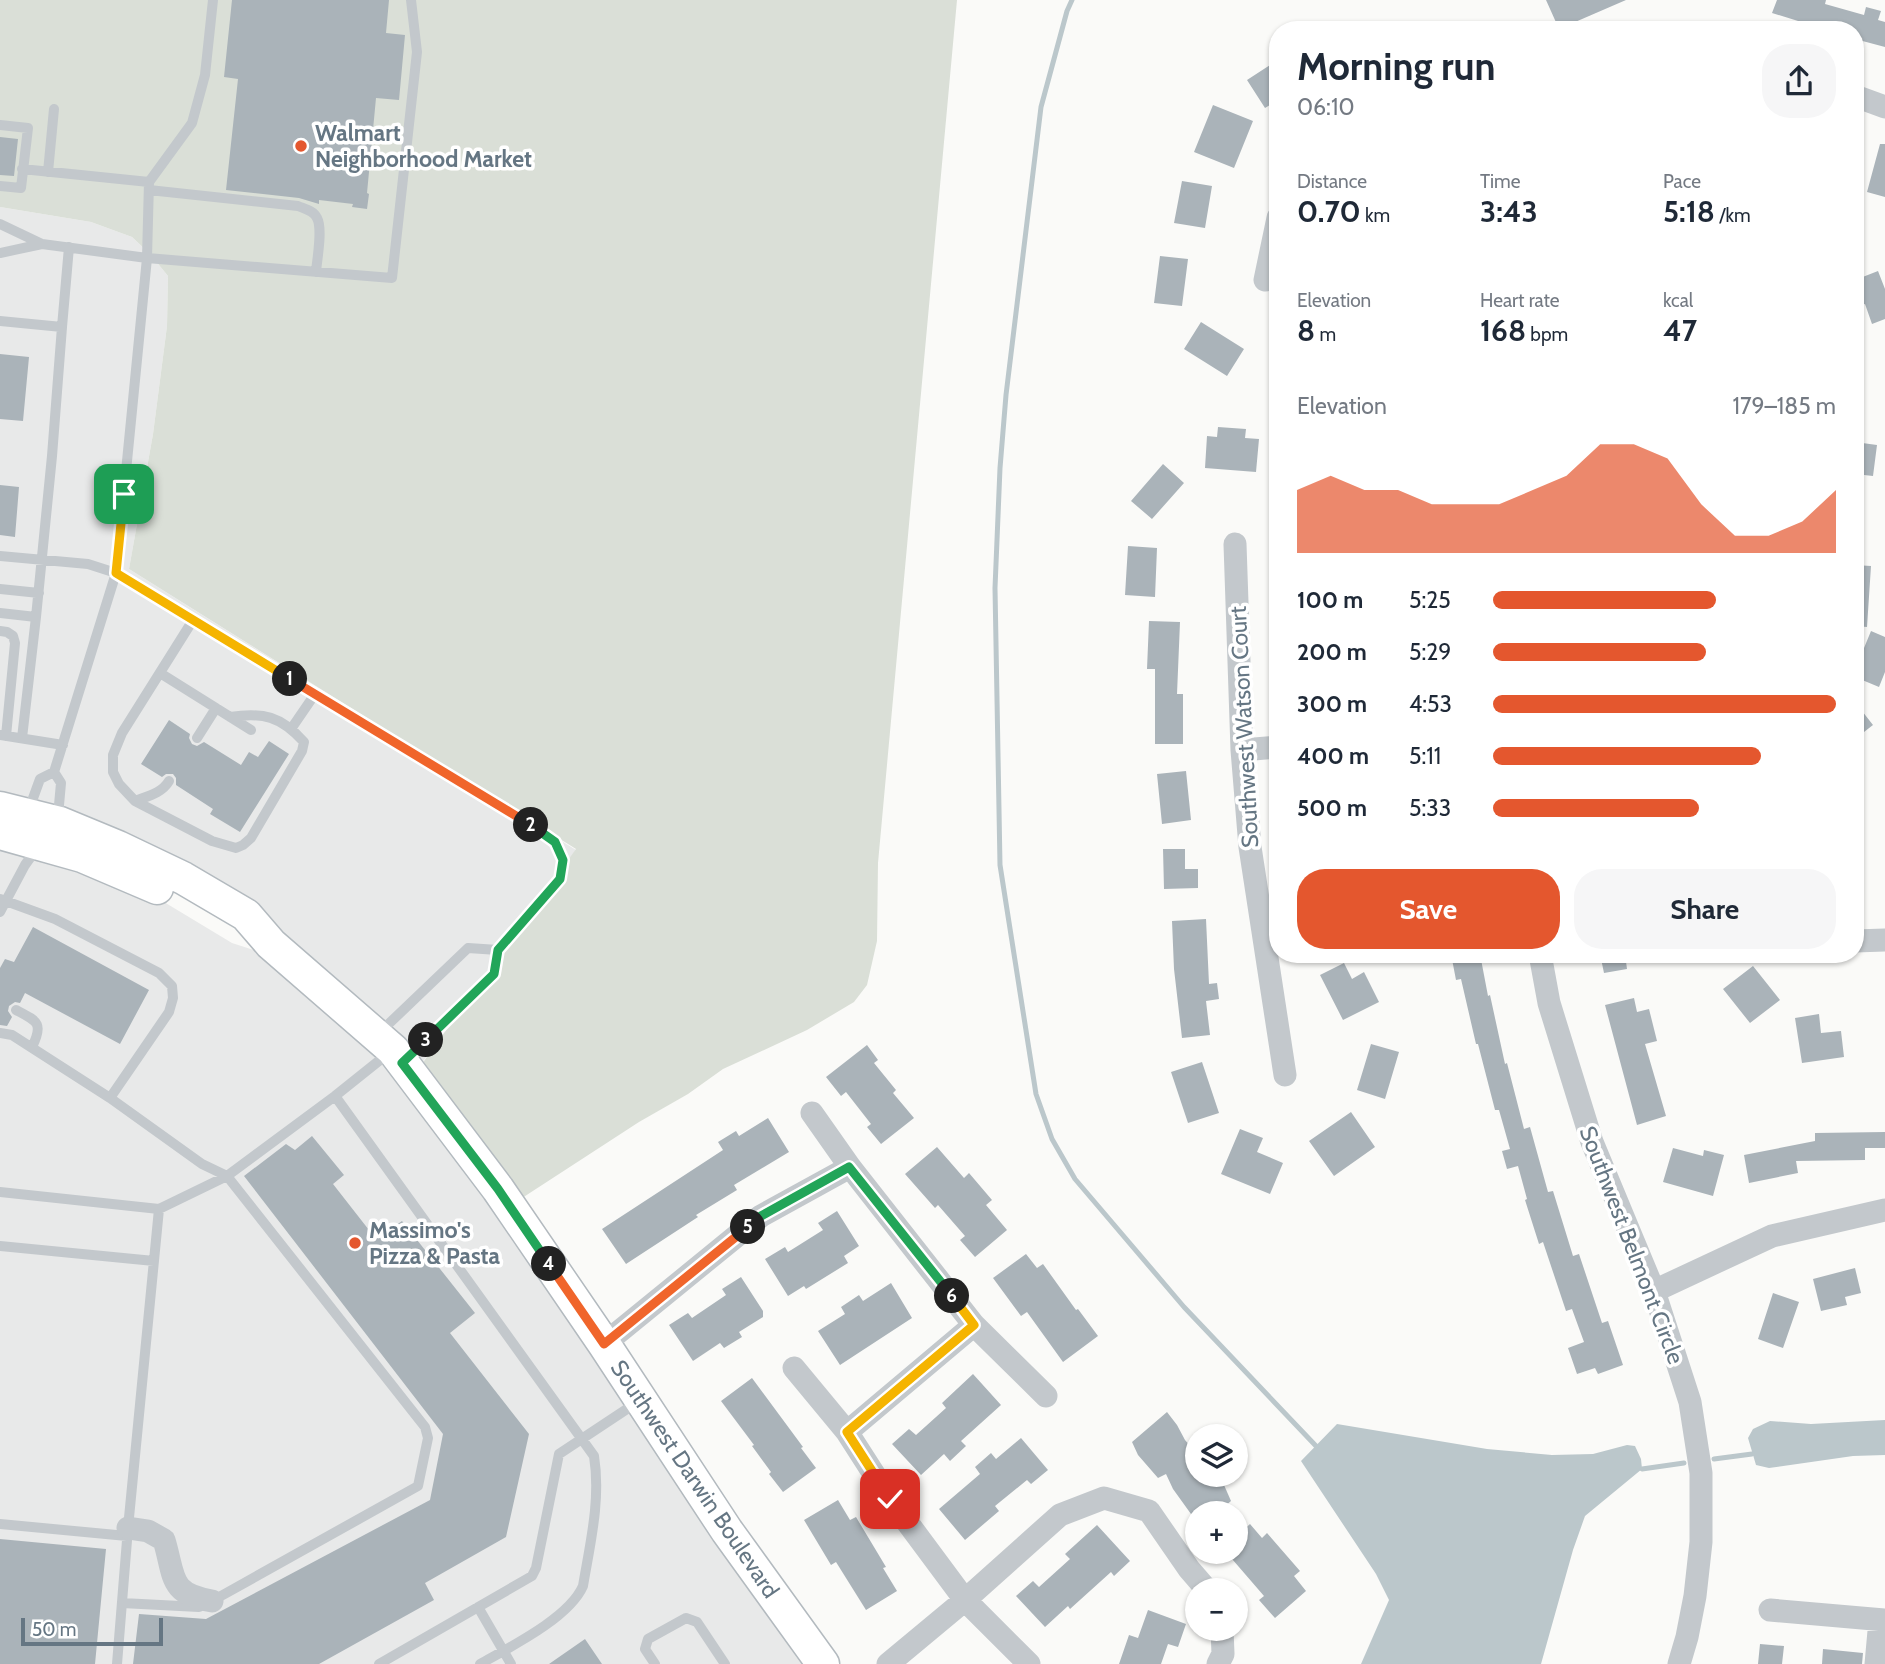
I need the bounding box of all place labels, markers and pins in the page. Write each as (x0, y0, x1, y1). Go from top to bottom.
place label: Walmart Neighborhood Market (315, 119, 532, 173)
marker: Walmart Neighborhood Market (293, 138, 309, 154)
pin (94, 464, 154, 524)
pin: 1 (272, 662, 308, 696)
pin: 2 (514, 808, 548, 842)
pin: 3 (408, 1023, 444, 1058)
pin: 5 (730, 1210, 766, 1244)
place label: Massimo's Pizza & Pasta (369, 1216, 501, 1270)
marker: Massimo's Pizza & Pasta (347, 1235, 363, 1251)
pin: 4 (532, 1246, 566, 1282)
pin: 6 (934, 1278, 970, 1314)
pin (860, 1469, 920, 1529)

